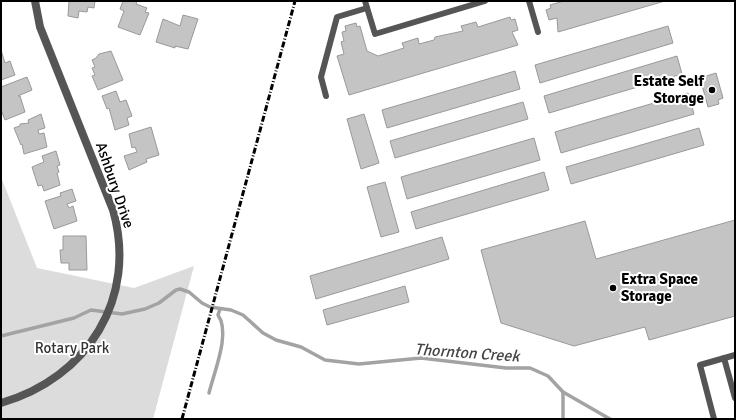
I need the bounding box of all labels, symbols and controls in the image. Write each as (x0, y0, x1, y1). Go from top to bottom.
place label: Estate Self Storage (634, 72, 706, 107)
marker: Estate Self Storage (707, 85, 717, 95)
street label: Ashbury Drive (92, 140, 138, 230)
place label: Extra Space Storage (621, 270, 698, 305)
marker: Extra Space Storage (608, 283, 618, 293)
park label: Rotary Park (35, 339, 110, 357)
water label: Thornton Creek (414, 339, 522, 367)

